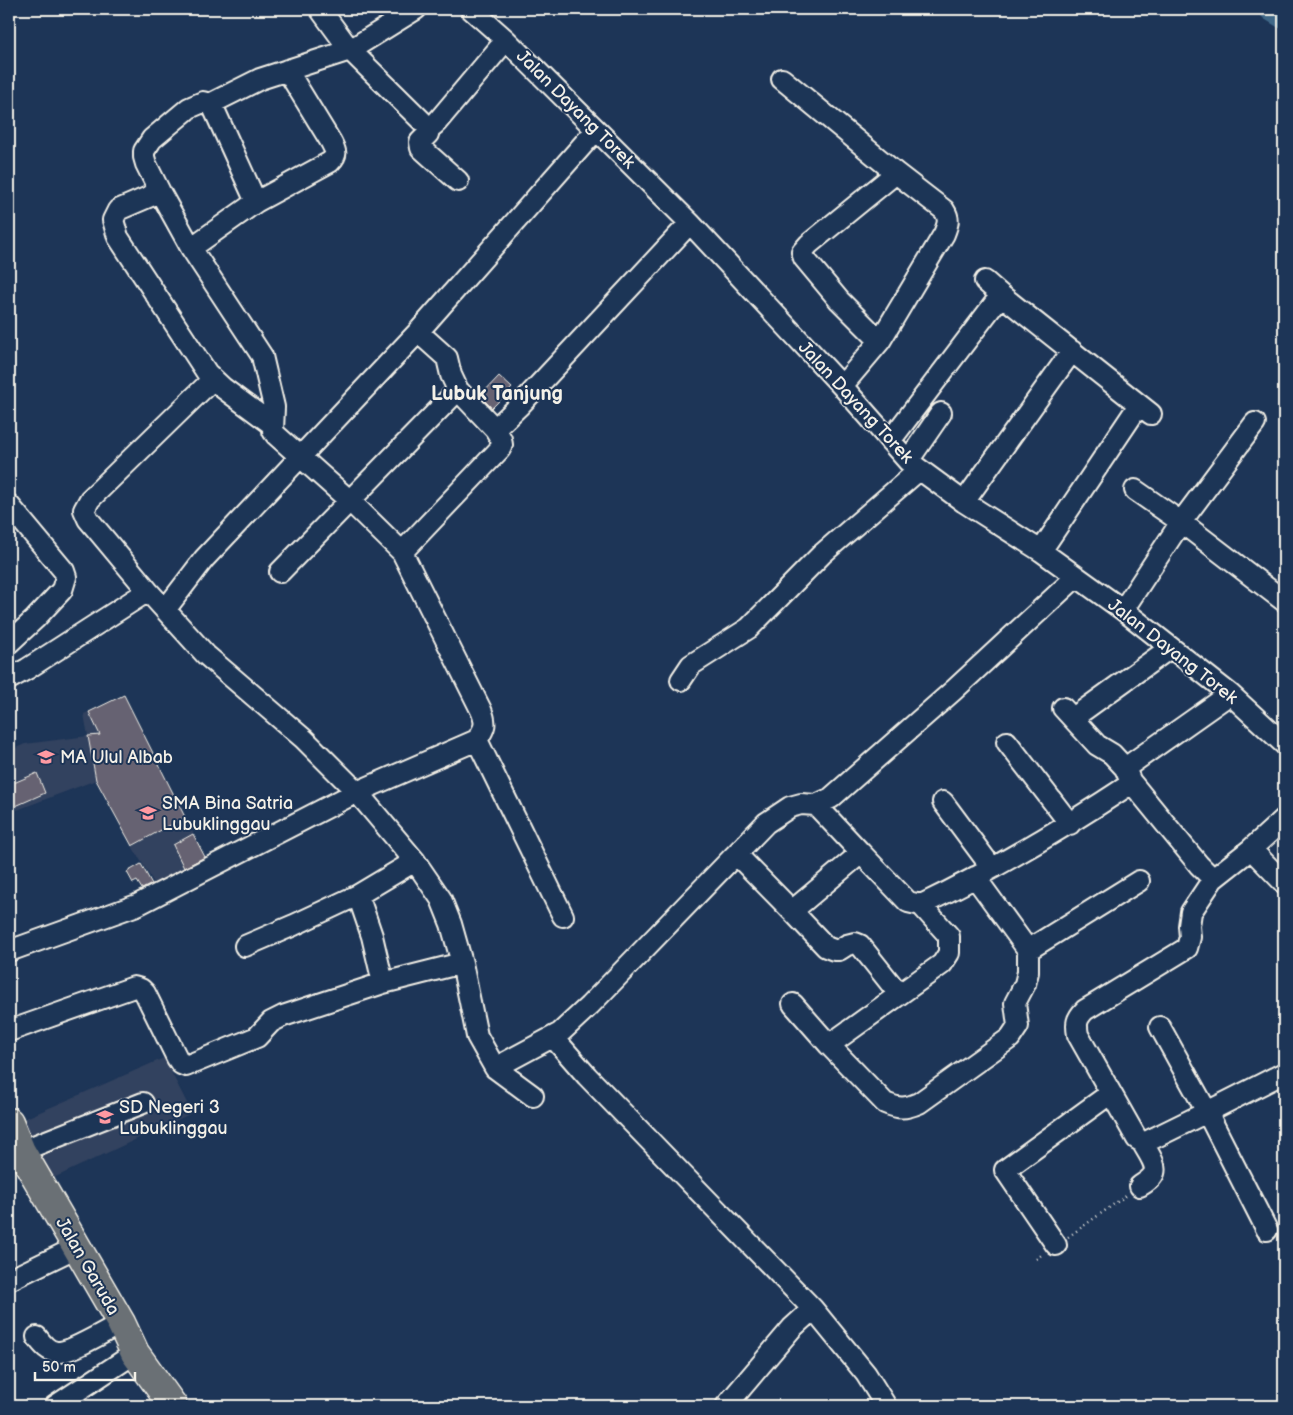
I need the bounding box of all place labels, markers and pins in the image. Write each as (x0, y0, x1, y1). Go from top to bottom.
school or university icon: MA Ulul Albab (36, 747, 56, 767)
place label: MA Ulul Albab (60, 747, 173, 768)
place label: SMA Bina Satria Lubuklinggau (162, 793, 293, 835)
school or university icon: SMA Bina Satria Lubuklinggau (138, 803, 158, 823)
place label: SD Negeri 3 Lubuklinggau (119, 1097, 228, 1139)
school or university icon: SD Negeri 3 Lubuklinggau (95, 1107, 115, 1127)

